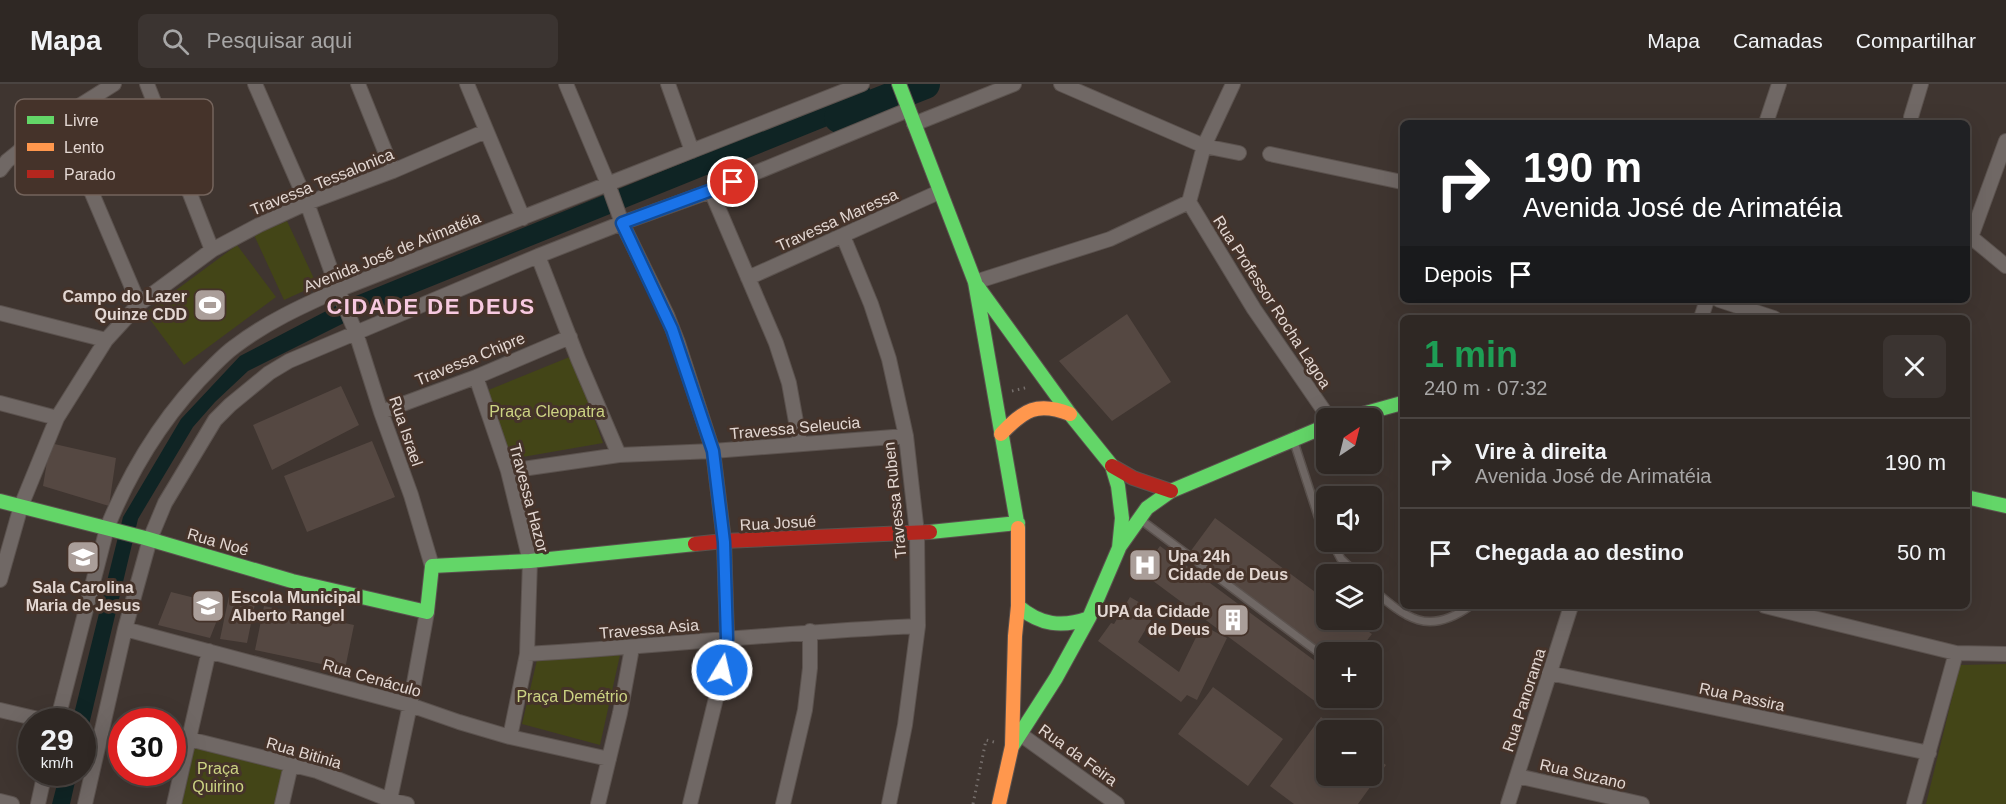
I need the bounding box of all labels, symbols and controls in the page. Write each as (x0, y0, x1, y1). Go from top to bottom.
search box (138, 14, 558, 68)
text: Mapa (30, 25, 102, 56)
icon: search (159, 25, 192, 58)
text: Pesquisar aqui (207, 28, 352, 53)
text: Mapa (1647, 29, 1700, 52)
text: Camadas (1733, 29, 1823, 52)
text: Compartilhar (1856, 29, 1976, 52)
legend (15, 99, 213, 195)
text: Livre (64, 112, 99, 129)
text: Lento (64, 139, 104, 156)
icon: right (1424, 144, 1502, 222)
text: 190 m (1523, 144, 1642, 191)
street label: Travessa Tessalonica (248, 145, 396, 219)
pin (707, 156, 758, 207)
icon: arrive (716, 165, 749, 198)
text: Parado (64, 166, 116, 183)
street label: Travessa Maressa (774, 186, 900, 254)
text: Avenida José de Arimatéia (1523, 193, 1842, 223)
street label: Avenida José de Arimatéia (301, 209, 483, 295)
street label: Rua Professor Rocha Lagoa (1210, 213, 1334, 391)
icon: arrive (1504, 258, 1537, 291)
text: Depois (1424, 262, 1492, 287)
sports icon: Campo do Lazer Quinze CDD (192, 287, 228, 323)
place label: Campo do Lazer Quinze CDD (63, 288, 187, 323)
district label: CIDADE DE DEUS (326, 294, 536, 319)
street label: Travessa Chipre (413, 329, 527, 389)
text: 1 min (1424, 334, 1518, 375)
button: close (1883, 335, 1946, 398)
text: 240 m · 07:32 (1424, 377, 1547, 399)
street label: Rua Israel (386, 394, 426, 468)
park label: Praça Cleopatra (489, 403, 605, 420)
north arrow (1316, 408, 1382, 474)
map controls (1316, 408, 1382, 786)
street label: Travessa Seleucia (729, 414, 861, 442)
text: Vire à direita (1475, 439, 1607, 464)
street label: Travessa Ruben (880, 441, 910, 559)
street label: Travessa Hazor (506, 442, 552, 555)
icon: right (1424, 447, 1457, 480)
text: 190 m (1885, 450, 1946, 475)
text: Avenida José de Arimatéia (1475, 465, 1711, 487)
button: sound (1316, 486, 1382, 552)
street label: Rua Josué (739, 513, 817, 533)
street label: Rua Noé (185, 525, 251, 559)
icon: arrive (1424, 537, 1457, 570)
school or university icon: Sala Carolina Maria de Jesus (65, 539, 101, 575)
text: Chegada ao destino (1475, 540, 1684, 565)
text: 50 m (1897, 540, 1946, 565)
hospital icon: Upa 24h Cidade de Deus (1127, 547, 1163, 583)
place label: Upa 24h Cidade de Deus (1168, 548, 1288, 583)
button: layers (1316, 564, 1382, 630)
place label: Sala Carolina Maria de Jesus (26, 579, 140, 614)
school or university icon: Escola Municipal Alberto Rangel (190, 588, 226, 624)
place label: Escola Municipal Alberto Rangel (231, 589, 361, 624)
building icon: UPA da Cidade de Deus (1215, 602, 1251, 638)
place label: UPA da Cidade de Deus (1097, 603, 1210, 638)
street label: Travessa Asia (599, 616, 700, 642)
position arrow (690, 638, 754, 702)
button: + (1316, 642, 1382, 708)
street label: Rua Panorama (1499, 646, 1549, 754)
street label: Rua Cenáculo (321, 656, 423, 700)
street label: Rua Passira (1698, 680, 1786, 714)
park label: Praça Demétrio (516, 688, 628, 705)
speed limit sign: 30 (108, 708, 186, 786)
button: − (1316, 720, 1382, 786)
street label: Rua da Feira (1036, 721, 1120, 789)
text: 29 (40, 723, 74, 756)
street label: Rua Bitinia (264, 734, 344, 772)
text: km/h (41, 754, 73, 771)
street label: Rua Suzano (1538, 756, 1628, 792)
park label: Praça Quirino (192, 760, 244, 795)

